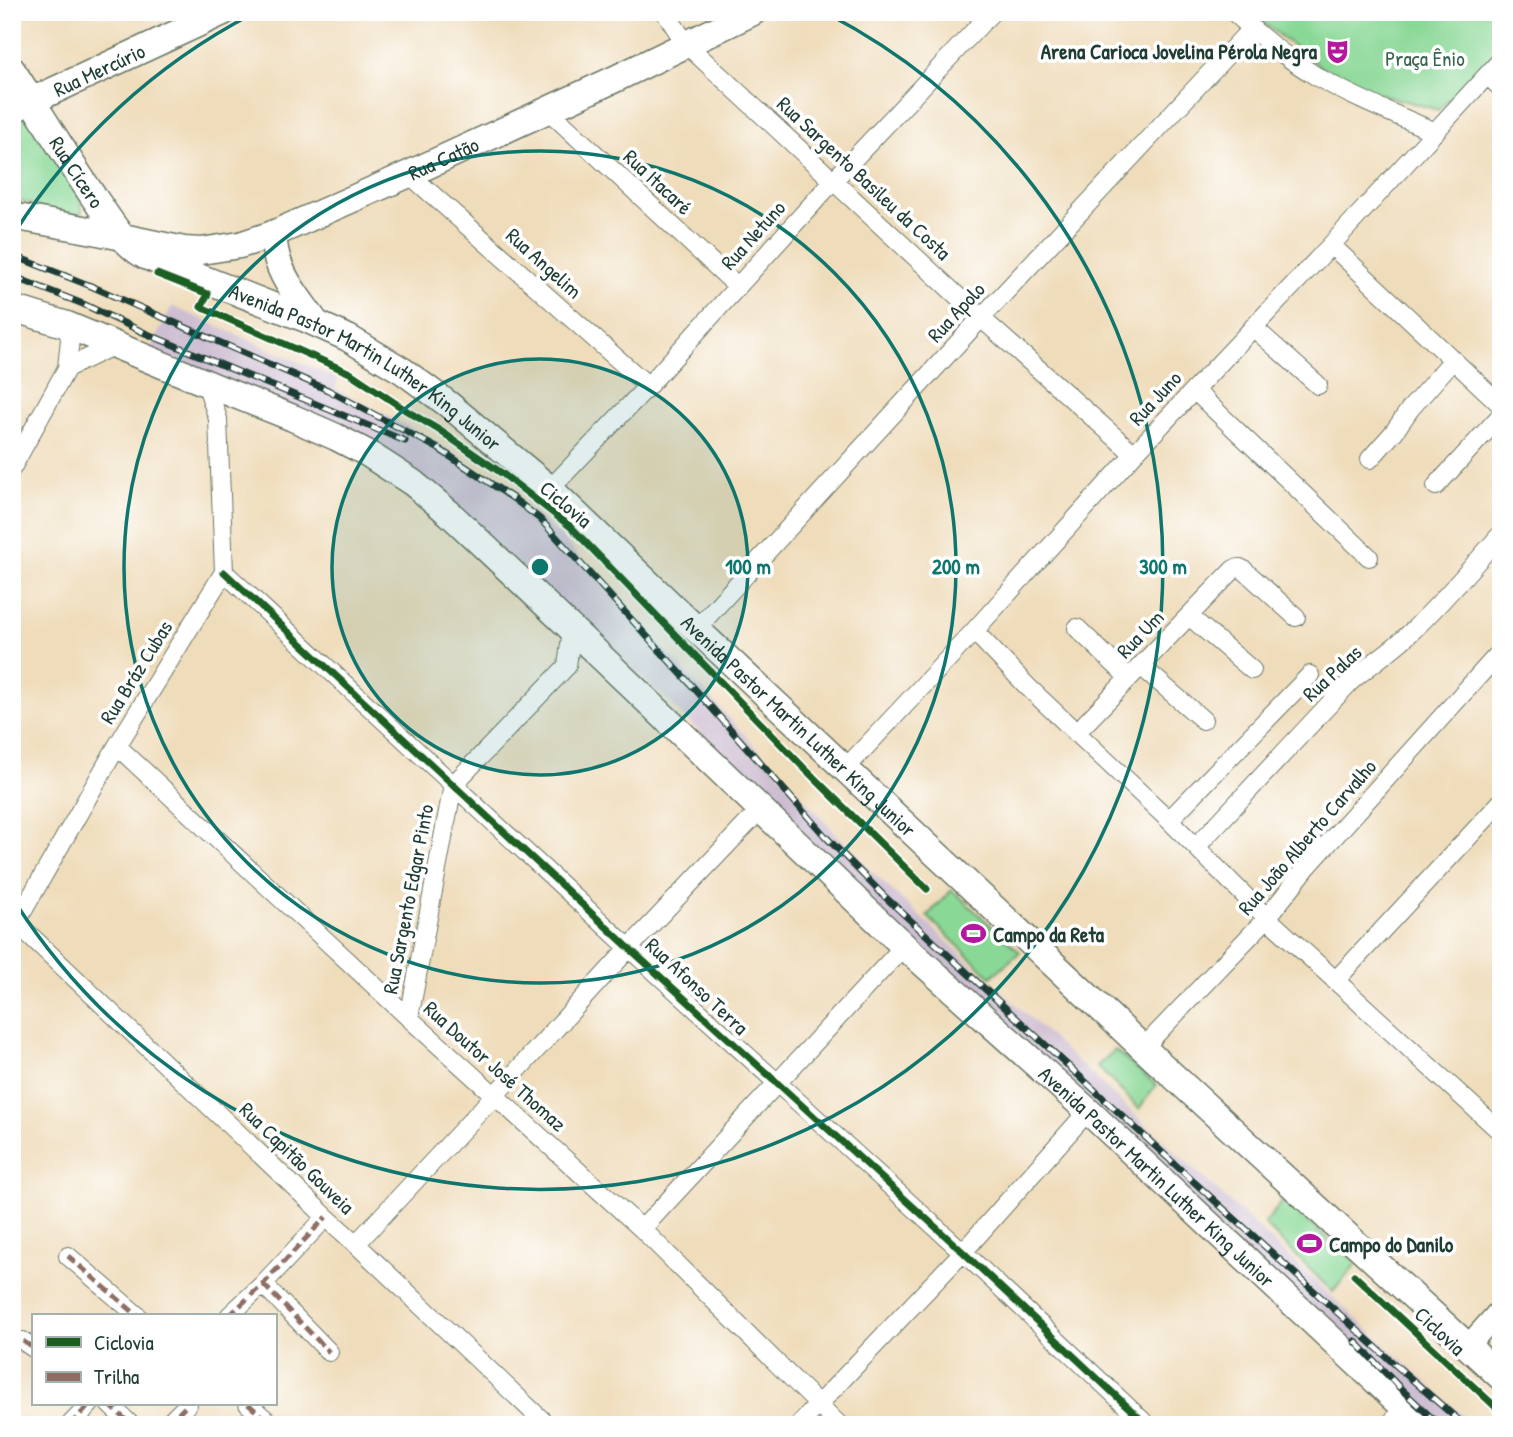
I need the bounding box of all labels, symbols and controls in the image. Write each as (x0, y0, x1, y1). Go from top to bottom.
street label: Rua Mercúrio (49, 36, 150, 103)
place label: Arena Carioca Jovelina Pérola Negra (1041, 37, 1318, 67)
theatre icon: Arena Carioca Jovelina Pérola Negra (1323, 37, 1351, 65)
park label: Praça Ênio (1385, 44, 1465, 73)
street label: Rua Sargento Basileu da Costa (771, 90, 957, 266)
street label: Rua Catão (403, 129, 483, 187)
street label: Rua Cícero (43, 131, 111, 214)
street label: Rua Itacaré (617, 143, 699, 221)
street label: Rua Netuno (714, 194, 792, 276)
street label: Rua Angelim (500, 221, 588, 305)
street label: Avenida Pastor Martin Luther King Junior (225, 276, 508, 457)
street label: Rua Apolo (921, 276, 991, 348)
street label: Rua Juno (1122, 364, 1188, 432)
street label: Ciclovia (534, 474, 598, 534)
text: 100 m (725, 552, 771, 581)
text: 200 m (932, 552, 980, 581)
text: 300 m (1139, 552, 1187, 581)
centre of rings (528, 555, 552, 579)
street label: Rua Um (1110, 603, 1170, 665)
street label: Avenida Pastor Martin Luther King Junior (675, 608, 923, 843)
street label: Rua Bráz Cubas (93, 615, 179, 729)
street label: Rua Palas (1296, 638, 1368, 708)
street label: Rua João Alberto Carvalho (1231, 753, 1383, 921)
street label: Rua Sargento Edgar Pinto (375, 802, 441, 996)
sports icon: Campo da Reta (959, 920, 987, 948)
place label: Campo da Reta (993, 920, 1105, 950)
street label: Rua Afonso Terra (639, 931, 755, 1041)
street label: Rua Doutor José Thomaz (417, 994, 573, 1138)
street label: Avenida Pastor Martin Luther King Junior (1033, 1059, 1281, 1294)
street label: Rua Capitão Gouveia (233, 1096, 361, 1220)
sports icon: Campo do Danilo (1295, 1230, 1323, 1258)
place label: Campo do Danilo (1329, 1230, 1454, 1260)
street label: Ciclovia (1408, 1300, 1472, 1362)
legend (32, 1314, 276, 1406)
text: Ciclovia (94, 1328, 154, 1357)
text: Trilha (94, 1362, 139, 1391)

